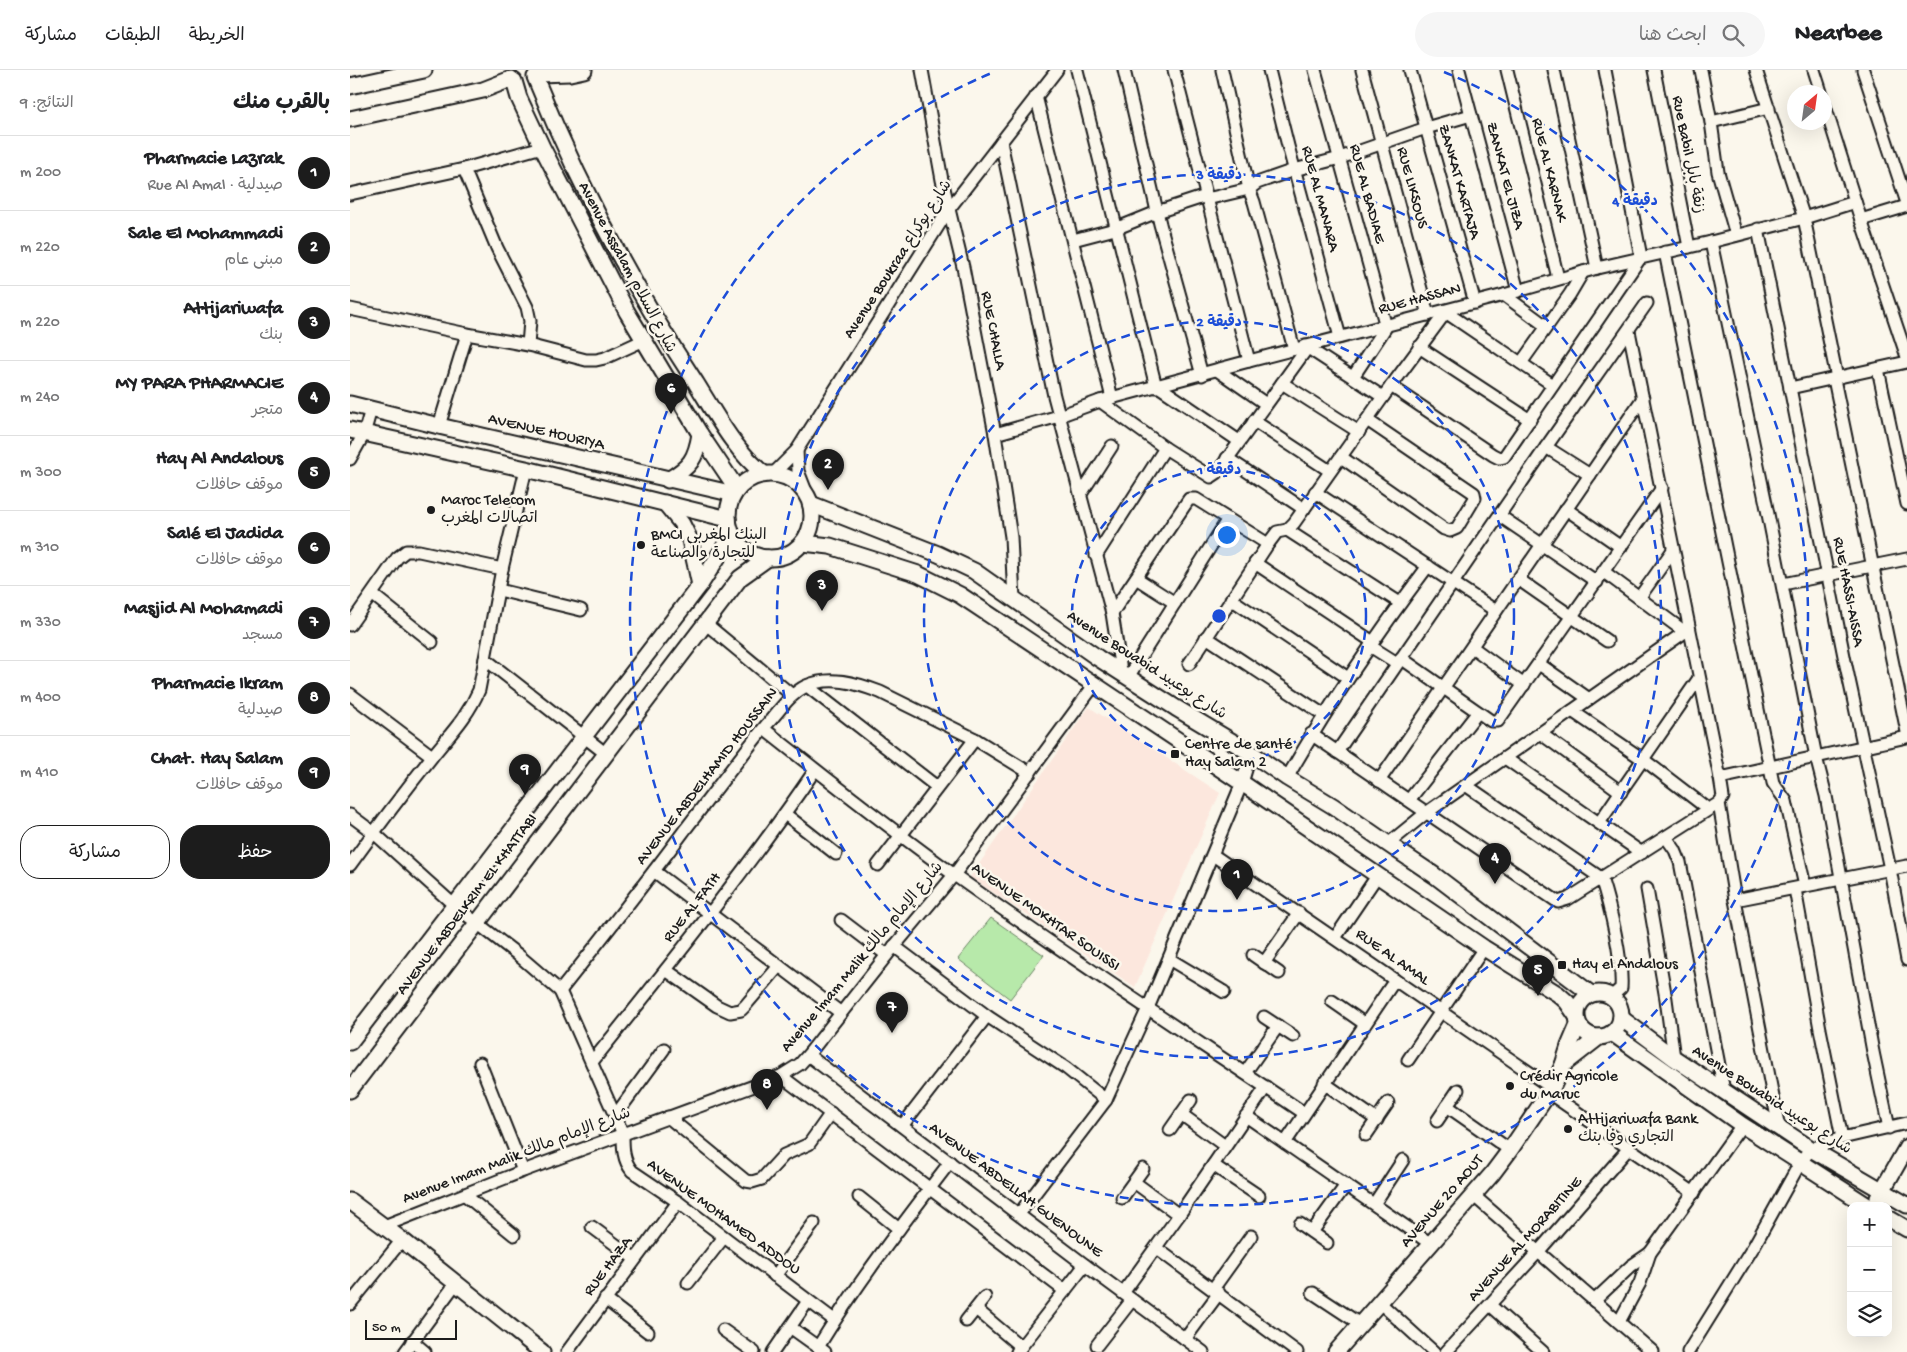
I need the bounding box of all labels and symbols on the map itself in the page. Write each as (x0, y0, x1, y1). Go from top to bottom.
north arrow (1787, 85, 1832, 130)
street label: Rue Babil زنقة بابل (1666, 94, 1709, 215)
street label: RUE AL KARNAK (1526, 116, 1571, 226)
street label: ZANKAT EL JIZA (1481, 120, 1528, 233)
street label: ZANKAT KARTAJA (1433, 122, 1484, 243)
street label: RUE AL BADIAE (1344, 142, 1389, 247)
street label: RUE AL MANARA (1296, 144, 1343, 255)
street label: RUE LIKSOUS (1391, 145, 1431, 231)
text: 3 دقيقة (1195, 166, 1242, 185)
street label: Avenue Boukraa شارع بوكراع (841, 177, 957, 343)
street label: Avenue Assalam شارع السلام (573, 179, 679, 357)
text: 4 دقيقة (1611, 192, 1658, 211)
street label: RUE HASSAN (1377, 280, 1463, 320)
street label: RUE CHALLA (975, 290, 1009, 373)
text: 2 دقيقة (1196, 313, 1242, 332)
pin: 6 (655, 373, 687, 414)
street label: AVENUE HOURIYA (486, 410, 608, 456)
pin: 2 (812, 449, 844, 490)
text: 1 دقيقة (1196, 461, 1241, 480)
place label: Maroc Telecom اتصالات المغرب (441, 492, 538, 529)
marker: Maroc Telecom اتصالات المغرب (425, 504, 437, 516)
your location (1214, 522, 1240, 548)
place label: BMCI البنك المغربي للتجارة والصناعة (650, 527, 767, 564)
street label: RUE HASSI-AISSA (1827, 536, 1867, 650)
marker: BMCI البنك المغربي للتجارة والصناعة (635, 539, 647, 551)
pin: 3 (806, 570, 838, 611)
street label: Avenue Bouabid شارع بوعبيد (1063, 607, 1229, 725)
centre of rings (1210, 607, 1228, 625)
street label: AVENUE ABDELHAMID HOUSSAIN (633, 685, 783, 869)
place label: Centre de santé Hay Salam 2 (1185, 736, 1293, 773)
marker: Centre de santé Hay Salam 2 (1169, 748, 1181, 760)
pin: 9 (509, 754, 541, 795)
street label: AVENUE ABDELKRIM EL KHATTABI (394, 811, 542, 999)
pin: 4 (1479, 843, 1511, 884)
street label: Avenue Imam Malik شارع الإمام مالك (778, 859, 948, 1057)
street label: AVENUE MOKHTAR SOUISSI (967, 859, 1123, 977)
pin: 1 (1221, 859, 1253, 900)
street label: RUE AL FATH (660, 869, 727, 947)
street label: RUE AL AMAL (1351, 925, 1434, 991)
pin: 5 (1522, 955, 1554, 996)
place label: Hay el Andalous (1572, 956, 1679, 975)
marker: Hay el Andalous (1556, 959, 1568, 971)
pin: 7 (876, 992, 908, 1033)
street label: Avenue Bouabid شارع بوعبيد (1688, 1042, 1854, 1160)
place label: Crédir Agricole du Maruc (1520, 1068, 1619, 1105)
pin: 8 (751, 1069, 783, 1110)
marker: Crédir Agricole du Maruc (1504, 1080, 1516, 1092)
street label: Avenue Imam Malik شارع الإمام مالك (400, 1105, 634, 1209)
place label: Attijariwafa Bank التجاري وفا بنك (1578, 1111, 1699, 1148)
street label: AVENUE ABDELLAH GUENOUNE (924, 1119, 1107, 1263)
marker: Attijariwafa Bank التجاري وفا بنك (1562, 1123, 1574, 1135)
street label: AVENUE 20 AOUT (1397, 1151, 1489, 1252)
street label: AVENUE MOHAMED ADDOU (642, 1156, 804, 1280)
street label: AVENUE AL MORABITINE (1465, 1173, 1588, 1306)
street label: RUE HAZA (580, 1232, 639, 1301)
scale bar (365, 1317, 458, 1340)

